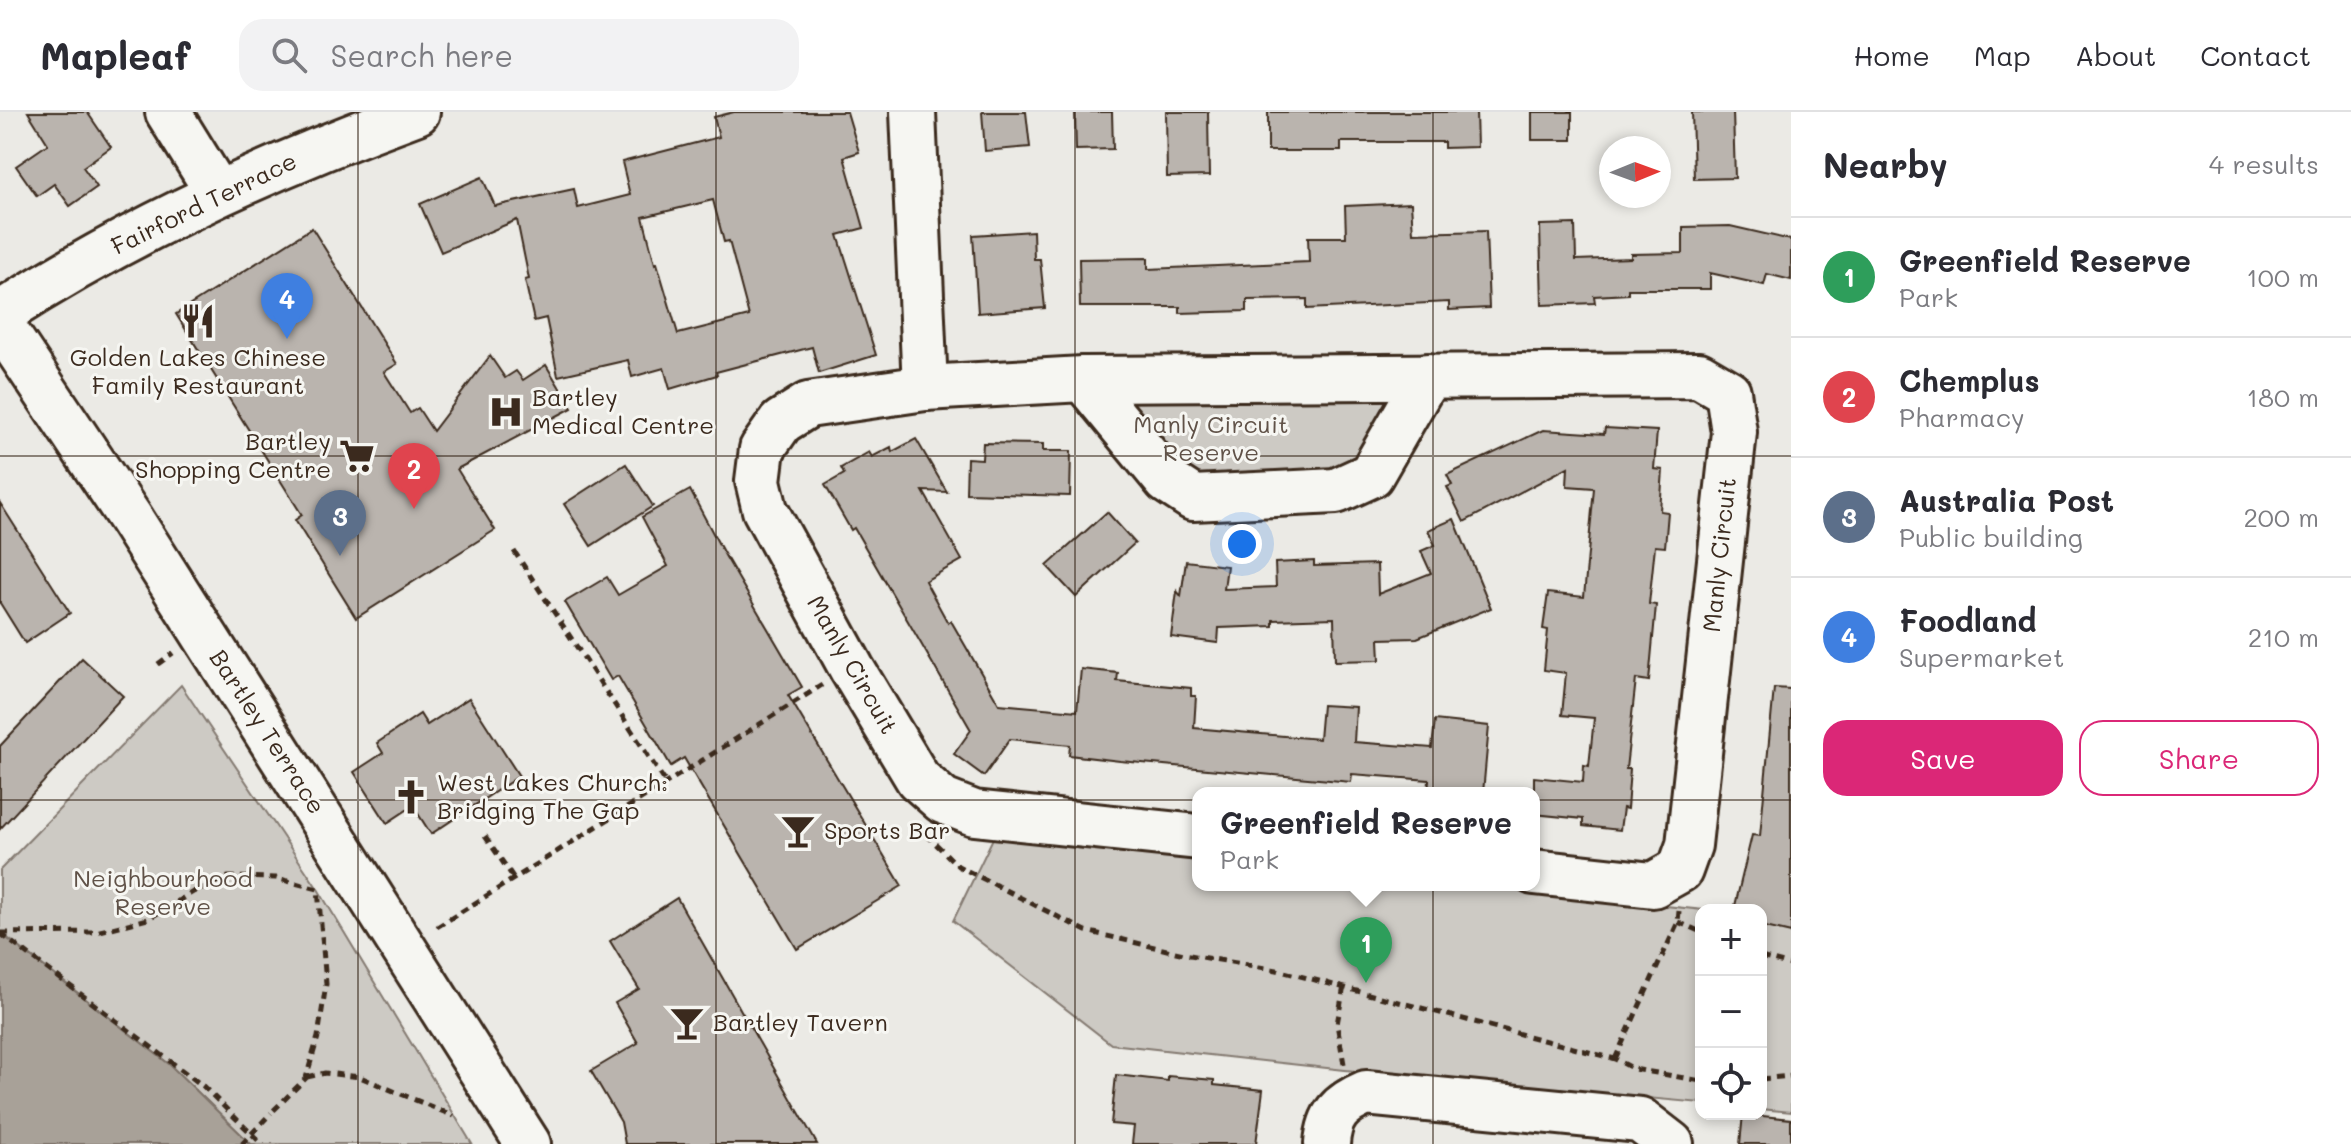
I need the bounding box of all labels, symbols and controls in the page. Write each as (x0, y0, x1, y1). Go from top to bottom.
search box (239, 19, 799, 91)
text: Mapleaf (40, 30, 191, 80)
icon: search (267, 33, 311, 77)
text: Search here (331, 35, 513, 75)
text: Home (1854, 37, 1930, 73)
text: Map (1974, 37, 2031, 73)
text: About (2075, 37, 2156, 73)
text: Contact (2200, 37, 2311, 73)
north arrow (1599, 136, 1671, 208)
text: Nearby (1823, 142, 1948, 187)
street label: Fairford Terrace (106, 144, 301, 261)
text: 4 results (2209, 147, 2319, 181)
text: Greenfield Reserve (1899, 240, 2191, 280)
text: 1 (1843, 260, 1855, 294)
text: 100 m (2246, 260, 2319, 294)
pin: 4 (261, 273, 313, 339)
text: Park (1899, 280, 1958, 314)
restaurant icon: Golden Lakes Chinese Family Restaurant (179, 302, 217, 340)
place label: Golden Lakes Chinese Family Restaurant (70, 341, 326, 400)
text: Chemplus (1899, 360, 2040, 400)
text: 2 (1842, 380, 1856, 414)
text: 180 m (2247, 380, 2319, 414)
place label: Bartley Medical Centre (532, 381, 714, 440)
hospital icon: Bartley Medical Centre (487, 393, 525, 431)
text: Pharmacy (1899, 400, 2025, 434)
park label: Manly Circuit Reserve (1133, 408, 1289, 467)
place label: Bartley Shopping Centre (135, 425, 331, 484)
supermarket icon: Bartley Shopping Centre (338, 437, 376, 475)
pin: 2 (388, 443, 440, 509)
street label: Manly Circuit (1695, 476, 1742, 634)
text: Australia Post (1899, 480, 2114, 520)
pin: 3 (314, 490, 366, 556)
text: 3 (1841, 500, 1857, 534)
text: 200 m (2243, 500, 2319, 534)
text: Public building (1899, 520, 2083, 554)
your location (1222, 524, 1262, 564)
street label: Manly Circuit (801, 589, 906, 739)
text: Foodland (1899, 600, 2036, 640)
text: 4 (1841, 620, 1857, 654)
text: 210 m (2248, 620, 2319, 654)
text: Supermarket (1899, 640, 2064, 674)
street label: Bartley Terrace (204, 643, 333, 819)
button: Save (1823, 720, 2063, 796)
button: Share (2079, 720, 2319, 796)
place label: West Lakes Church: Bridging The Gap (437, 766, 668, 825)
church icon: West Lakes Church: Bridging The Gap (392, 778, 430, 816)
popup (1192, 787, 1540, 891)
text: Greenfield Reserve (1220, 802, 1512, 842)
bar icon: Sports Bar (779, 812, 817, 850)
place label: Sports Bar (824, 814, 950, 845)
text: Park (1220, 842, 1279, 876)
park label: Neighbourhood Reserve (73, 862, 253, 921)
map controls (1695, 904, 1767, 1120)
button: + (1695, 904, 1767, 976)
pin: 1 (1340, 917, 1392, 983)
button: − (1695, 976, 1767, 1048)
bar icon: Bartley Tavern (668, 1004, 706, 1042)
place label: Bartley Tavern (713, 1006, 888, 1037)
button: locate (1695, 1048, 1767, 1120)

